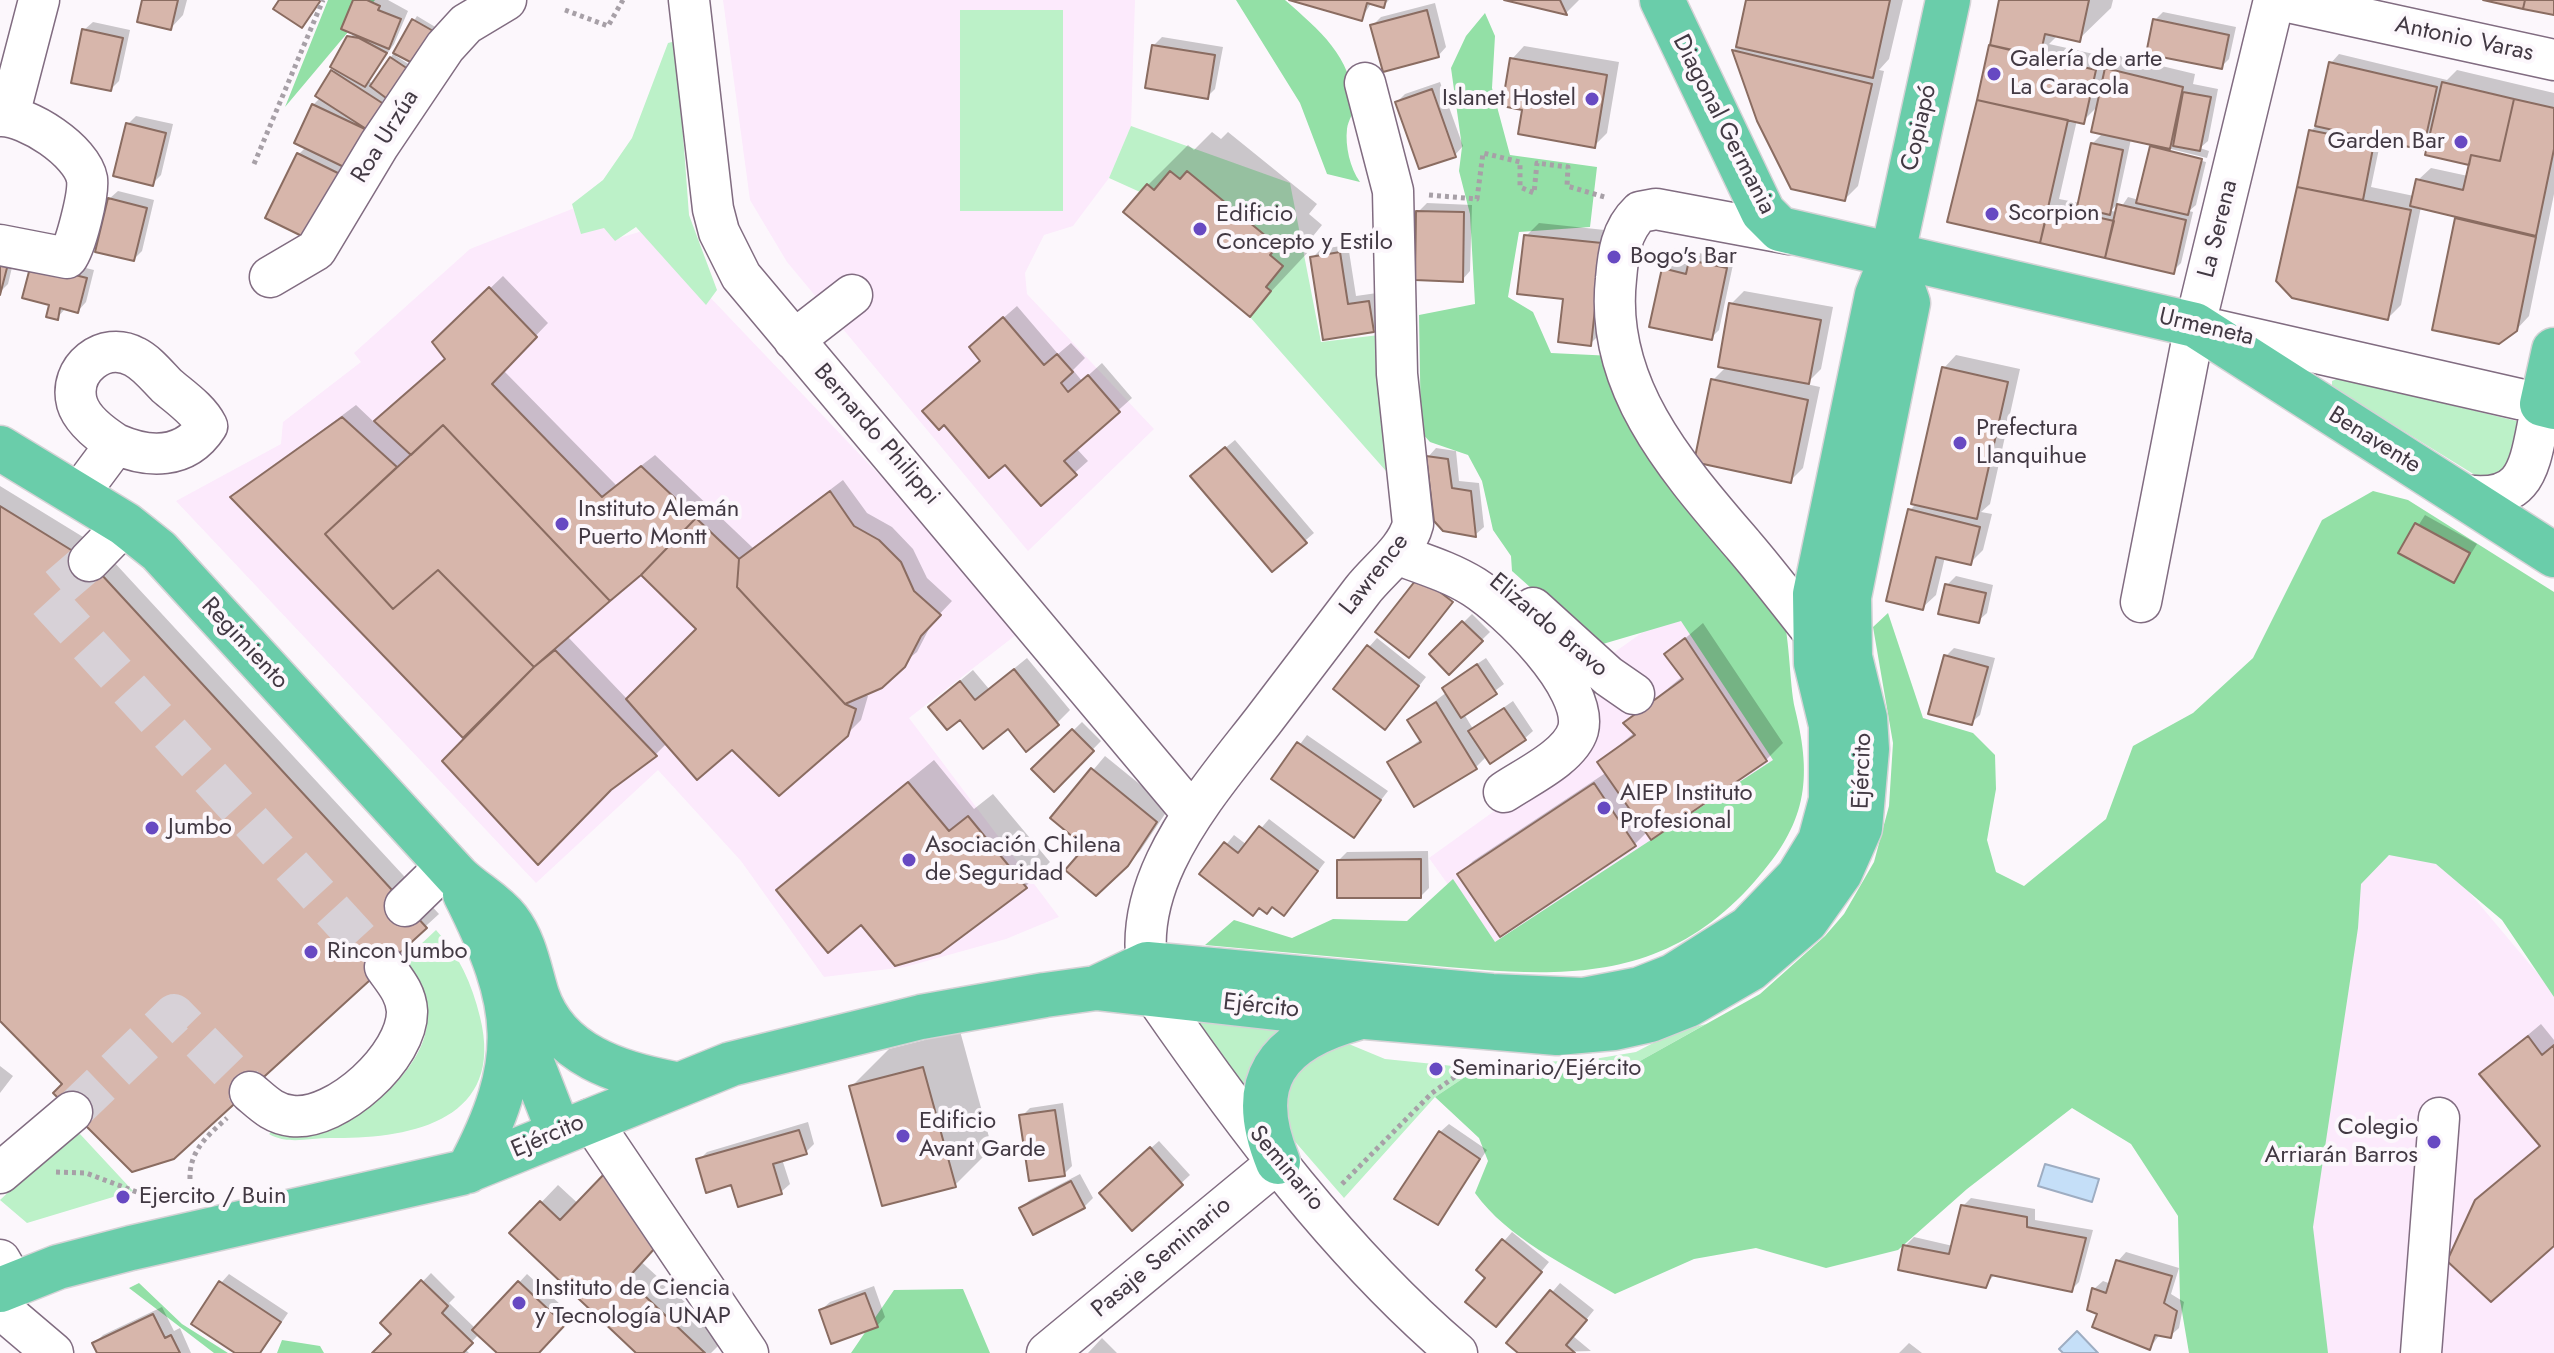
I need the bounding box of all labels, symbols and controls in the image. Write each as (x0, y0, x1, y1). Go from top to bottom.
street label: Antonio Varas (2392, 11, 2536, 69)
street label: Diagonal Germania (1665, 30, 1781, 220)
place label: Galería de arte La Caracola (2010, 46, 2162, 102)
marker: Galería de arte La Caracola (1985, 65, 2003, 83)
street label: Copiapó (1896, 82, 1944, 174)
street label: Roa Urzúa (346, 85, 426, 189)
place label: Islanet Hostel (1442, 85, 1576, 113)
marker: Islanet Hostel (1583, 90, 1601, 108)
place label: Garden Bar (2328, 128, 2445, 156)
marker: Garden Bar (2452, 133, 2470, 151)
street label: La Serena (2193, 177, 2245, 281)
place label: Scorpion (2008, 200, 2100, 228)
place label: Edificio Concepto y Estilo (1216, 201, 1393, 257)
marker: Scorpion (1983, 205, 2001, 223)
marker: Edificio Concepto y Estilo (1191, 220, 1209, 238)
place label: Bogo's Bar (1630, 243, 1737, 271)
marker: Bogo's Bar (1605, 248, 1623, 266)
street label: Urmeneta (2156, 303, 2256, 353)
street label: Bernardo Philippi (807, 358, 945, 512)
street label: Benavente (2323, 401, 2425, 481)
place label: Prefectura Llanquihue (1976, 415, 2087, 471)
marker: Prefectura Llanquihue (1951, 434, 1969, 452)
place label: Instituto Alemán Puerto Montt (578, 496, 739, 552)
marker: Instituto Alemán Puerto Montt (553, 515, 571, 533)
street label: Lawrence (1334, 529, 1416, 621)
street label: Elizardo Bravo (1483, 568, 1613, 684)
street label: Regimiento (194, 592, 294, 696)
street label: Ejército (1847, 733, 1879, 809)
place label: AIEP Instituto Profesional (1620, 780, 1753, 836)
marker: AIEP Instituto Profesional (1595, 799, 1613, 817)
place label: Jumbo (168, 814, 232, 842)
marker: Jumbo (143, 819, 161, 837)
place label: Asociación Chilena de Seguridad (925, 832, 1121, 888)
marker: Asociación Chilena de Seguridad (900, 851, 918, 869)
place label: Rincon Jumbo (327, 938, 468, 966)
marker: Rincon Jumbo (302, 943, 320, 961)
street label: Ejército (1222, 989, 1300, 1025)
place label: Seminario/Ejército (1452, 1055, 1641, 1083)
marker: Seminario/Ejército (1427, 1060, 1445, 1078)
place label: Edificio Avant Garde (919, 1108, 1046, 1164)
street label: Ejército (507, 1109, 589, 1165)
place label: Colegio Arriarán Barros (2264, 1114, 2418, 1170)
street label: Seminario (1242, 1121, 1330, 1217)
marker: Edificio Avant Garde (894, 1127, 912, 1145)
marker: Colegio Arriarán Barros (2425, 1133, 2443, 1151)
place label: Ejercito / Buin (139, 1183, 287, 1211)
marker: Ejercito / Buin (114, 1188, 132, 1206)
street label: Pasaje Seminario (1087, 1191, 1237, 1325)
place label: Instituto de Ciencia y Tecnología UNAP (535, 1275, 731, 1331)
marker: Instituto de Ciencia y Tecnología UNAP (510, 1294, 528, 1312)

